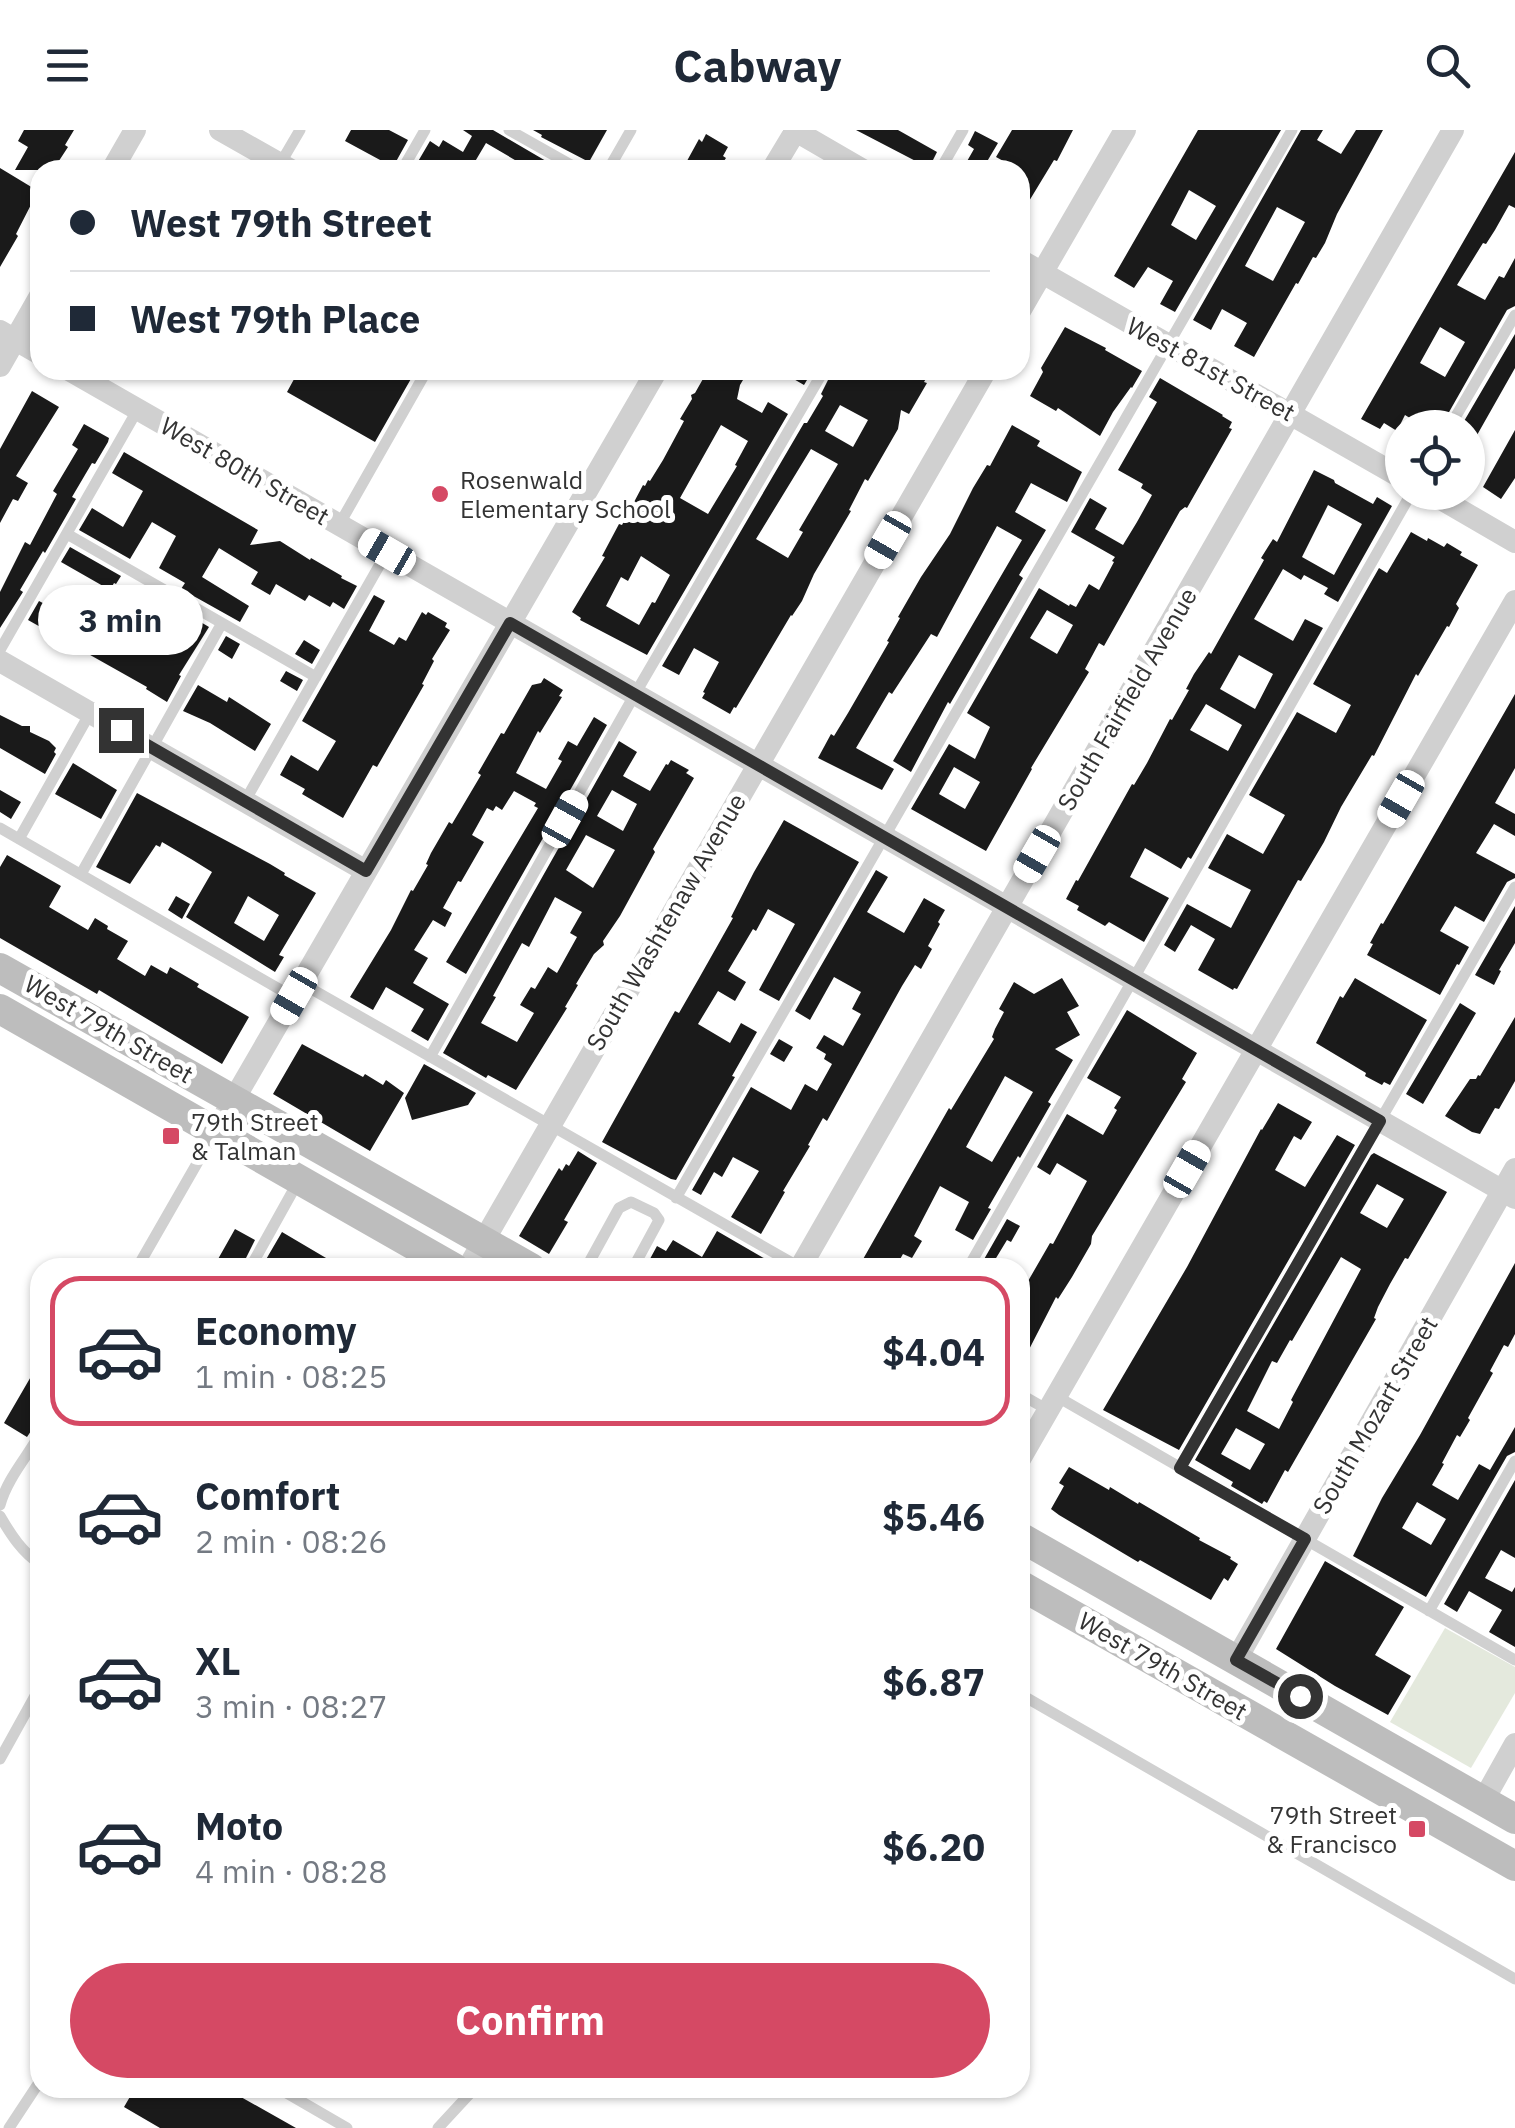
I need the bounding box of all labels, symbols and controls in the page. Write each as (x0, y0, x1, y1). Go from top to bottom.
text: Cabway (673, 36, 842, 94)
icon: menu (40, 38, 95, 93)
icon: search (1420, 38, 1475, 93)
text: West 79th Street (130, 198, 432, 247)
text: West 79th Place (130, 294, 420, 343)
street label: West 81st Street (1121, 309, 1301, 428)
street label: West 80th Street (155, 409, 336, 532)
map controls (1385, 410, 1485, 510)
button: locate (1385, 410, 1485, 510)
place label: Rosenwald Elementary School (460, 463, 671, 525)
marker: Rosenwald Elementary School (429, 483, 451, 505)
car (860, 507, 916, 573)
car (354, 524, 420, 580)
street label: South Fairfield Avenue (1049, 581, 1204, 816)
callout: 3 min (38, 585, 204, 655)
text: 3 min (79, 599, 162, 641)
route end (99, 708, 144, 753)
car (1373, 766, 1429, 832)
car (537, 785, 593, 853)
street label: South Washtenaw Avenue (578, 787, 753, 1056)
car (1009, 821, 1065, 887)
car (266, 963, 322, 1029)
street label: West 79th Street (19, 967, 200, 1090)
place label: 79th Street & Talman (191, 1105, 318, 1167)
marker: 79th Street & Talman (160, 1125, 182, 1147)
car (1159, 1136, 1215, 1202)
icon: car (75, 1306, 165, 1396)
text: Economy (195, 1306, 357, 1355)
street label: South Mozart Street (1304, 1310, 1445, 1520)
text: $4.04 (882, 1327, 985, 1376)
text: 1 min · 08:25 (195, 1355, 388, 1397)
icon: car (75, 1471, 165, 1561)
text: Comfort (195, 1471, 340, 1520)
text: $5.46 (882, 1492, 985, 1541)
text: 2 min · 08:26 (195, 1520, 388, 1562)
street label: West 79th Street (1073, 1604, 1254, 1727)
icon: car (75, 1636, 165, 1726)
text: XL (195, 1636, 241, 1685)
text: $6.87 (882, 1657, 985, 1706)
route start (1278, 1674, 1323, 1719)
text: 3 min · 08:27 (195, 1685, 388, 1727)
place label: 79th Street & Francisco (1266, 1798, 1397, 1860)
icon: car (75, 1801, 165, 1891)
text: Moto (195, 1801, 283, 1850)
marker: 79th Street & Francisco (1406, 1818, 1428, 1840)
text: $6.20 (882, 1822, 985, 1871)
text: 4 min · 08:28 (195, 1850, 388, 1892)
button: Confirm (70, 1963, 990, 2078)

